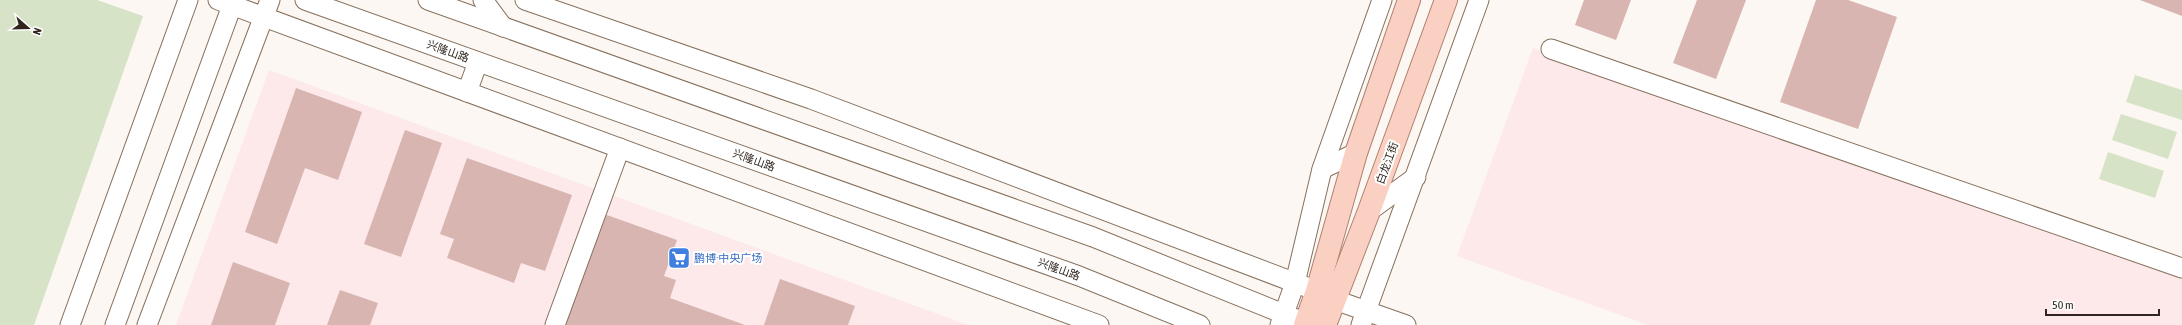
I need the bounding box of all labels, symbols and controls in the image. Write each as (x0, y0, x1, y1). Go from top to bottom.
north arrow (8, 8, 48, 48)
text: N (31, 26, 44, 37)
street label: 兴隆山路 (425, 38, 471, 64)
street label: 白龙江街 (1374, 140, 1400, 186)
street label: 兴隆山路 (731, 147, 777, 173)
supermarket icon: 鹏博·中央广场 (666, 245, 692, 271)
place label: 鹏博·中央广场 (694, 252, 762, 264)
street label: 兴隆山路 (1036, 256, 1082, 282)
scale bar (2046, 291, 2159, 317)
text: 50 m (2052, 298, 2074, 312)

